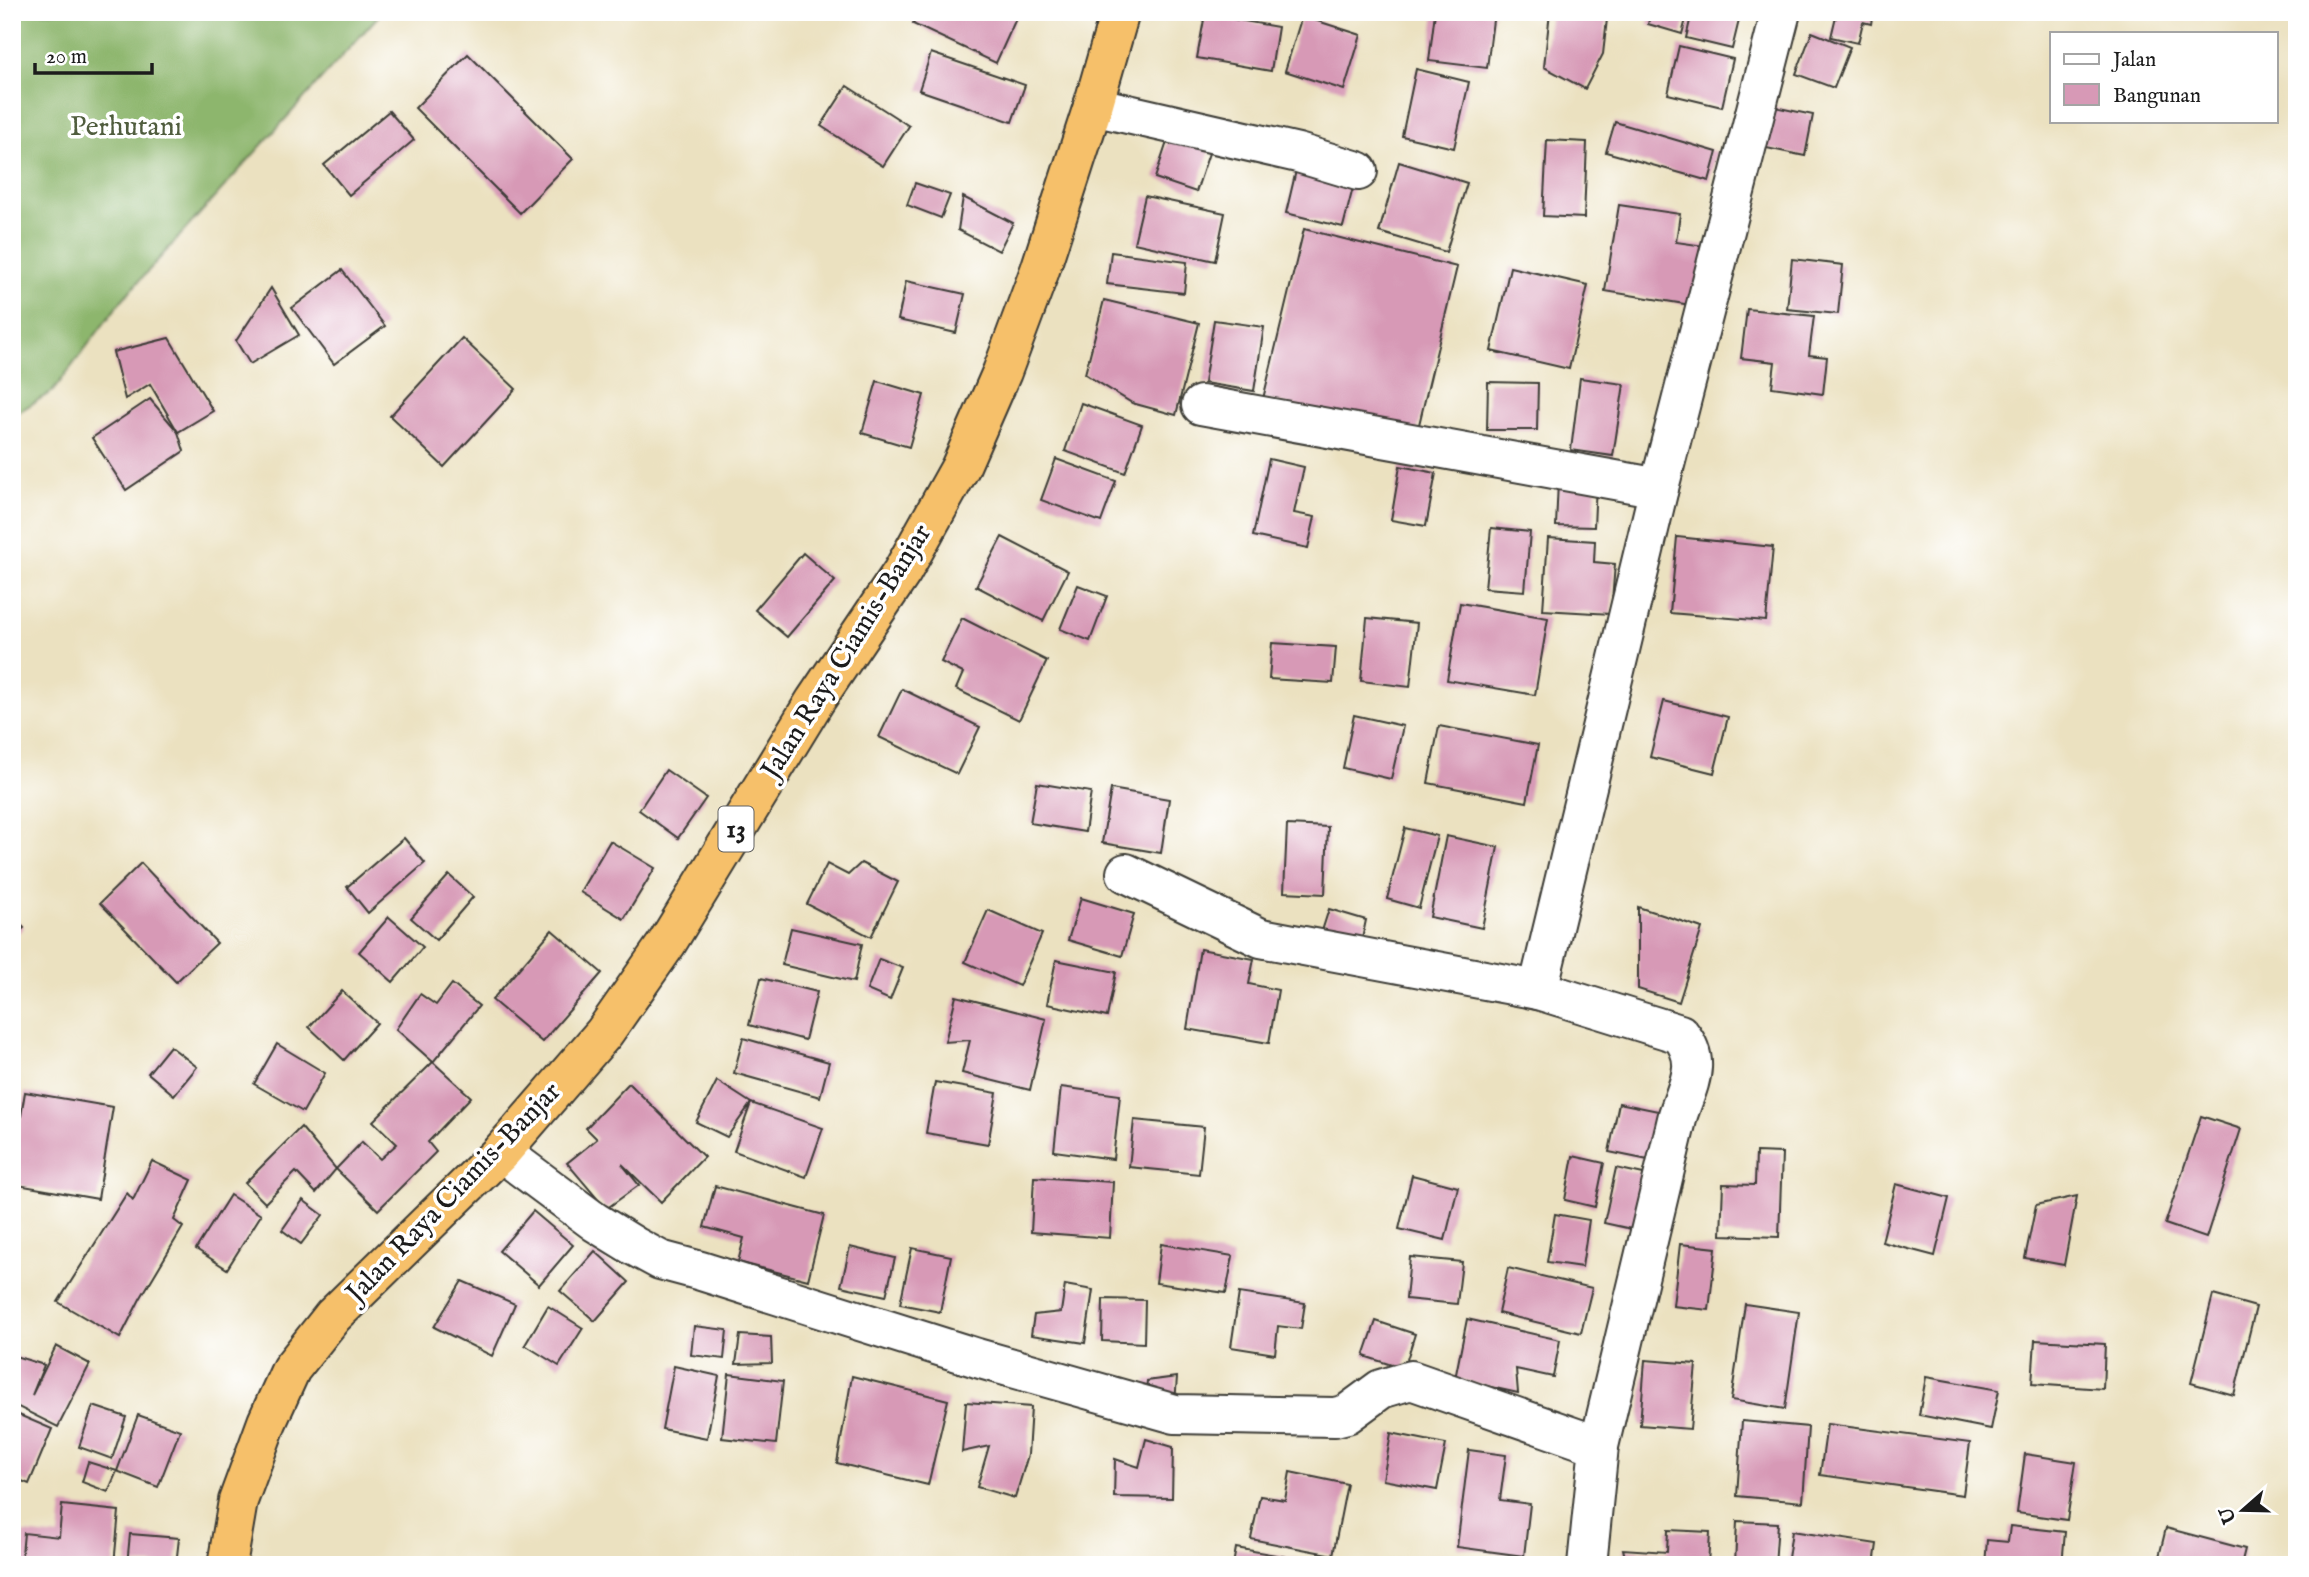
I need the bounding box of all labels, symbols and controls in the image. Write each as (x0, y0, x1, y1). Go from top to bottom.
scale bar (35, 32, 152, 76)
legend (2050, 32, 2278, 122)
text: 20 m (46, 44, 87, 71)
text: Jalan (2111, 47, 2156, 74)
text: Bangunan (2113, 83, 2201, 110)
park label: Perhutani (70, 110, 182, 145)
street label: Jalan Raya Ciamis-Banjar (753, 518, 940, 789)
road number: 13 (718, 806, 754, 852)
street label: Jalan Raya Ciamis-Banjar (337, 1075, 569, 1313)
north arrow (2208, 1476, 2278, 1546)
text: U (2215, 1503, 2243, 1528)

